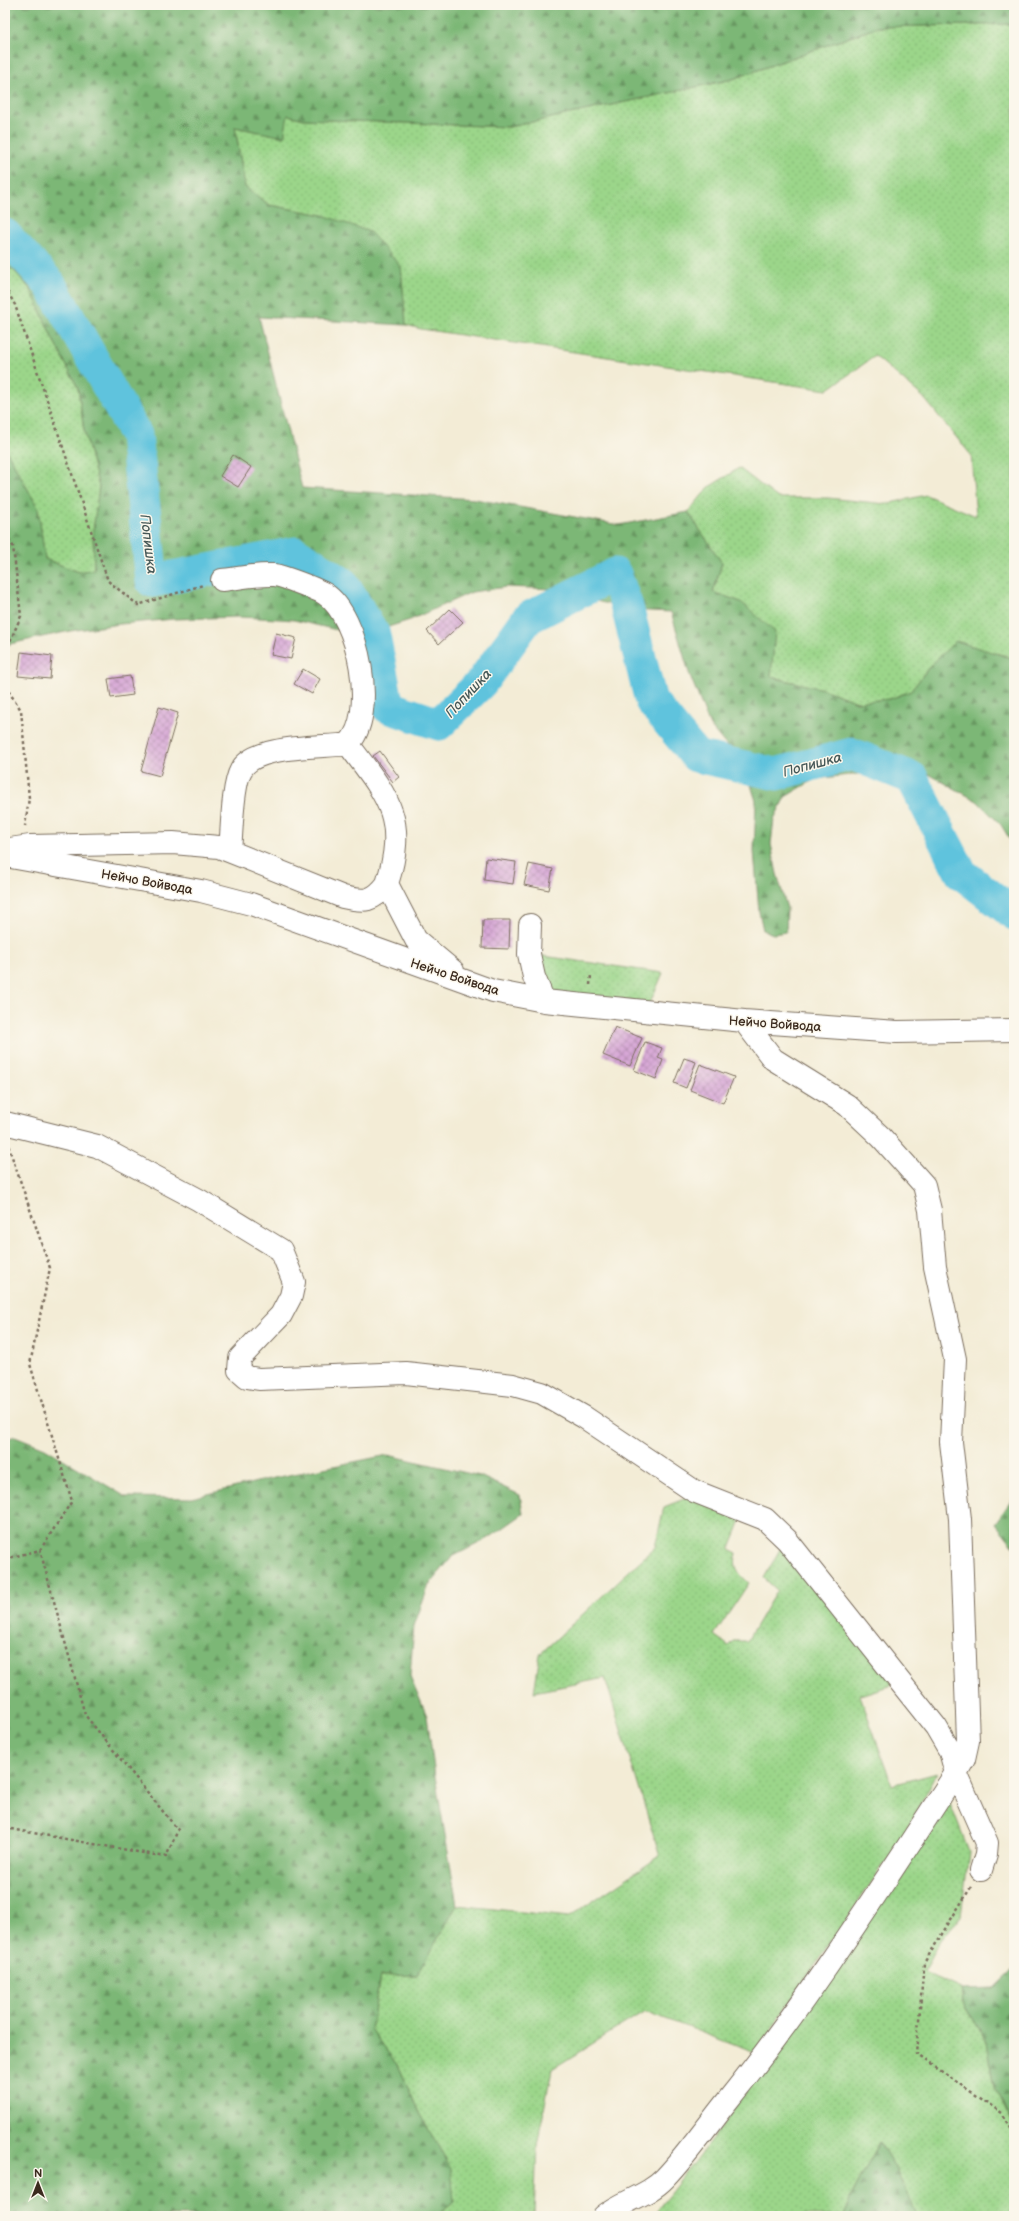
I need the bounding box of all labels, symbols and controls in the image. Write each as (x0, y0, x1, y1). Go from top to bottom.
water label: Попишка (136, 513, 161, 575)
water label: Попишка (442, 666, 495, 721)
water label: Попишка (781, 748, 843, 780)
street label: Нейчо Войвода (100, 866, 194, 898)
street label: Нейчо Войвода (408, 955, 501, 999)
street label: Нейчо Войвода (728, 1013, 822, 1035)
north arrow (18, 2163, 58, 2203)
text: N (34, 2167, 42, 2180)

